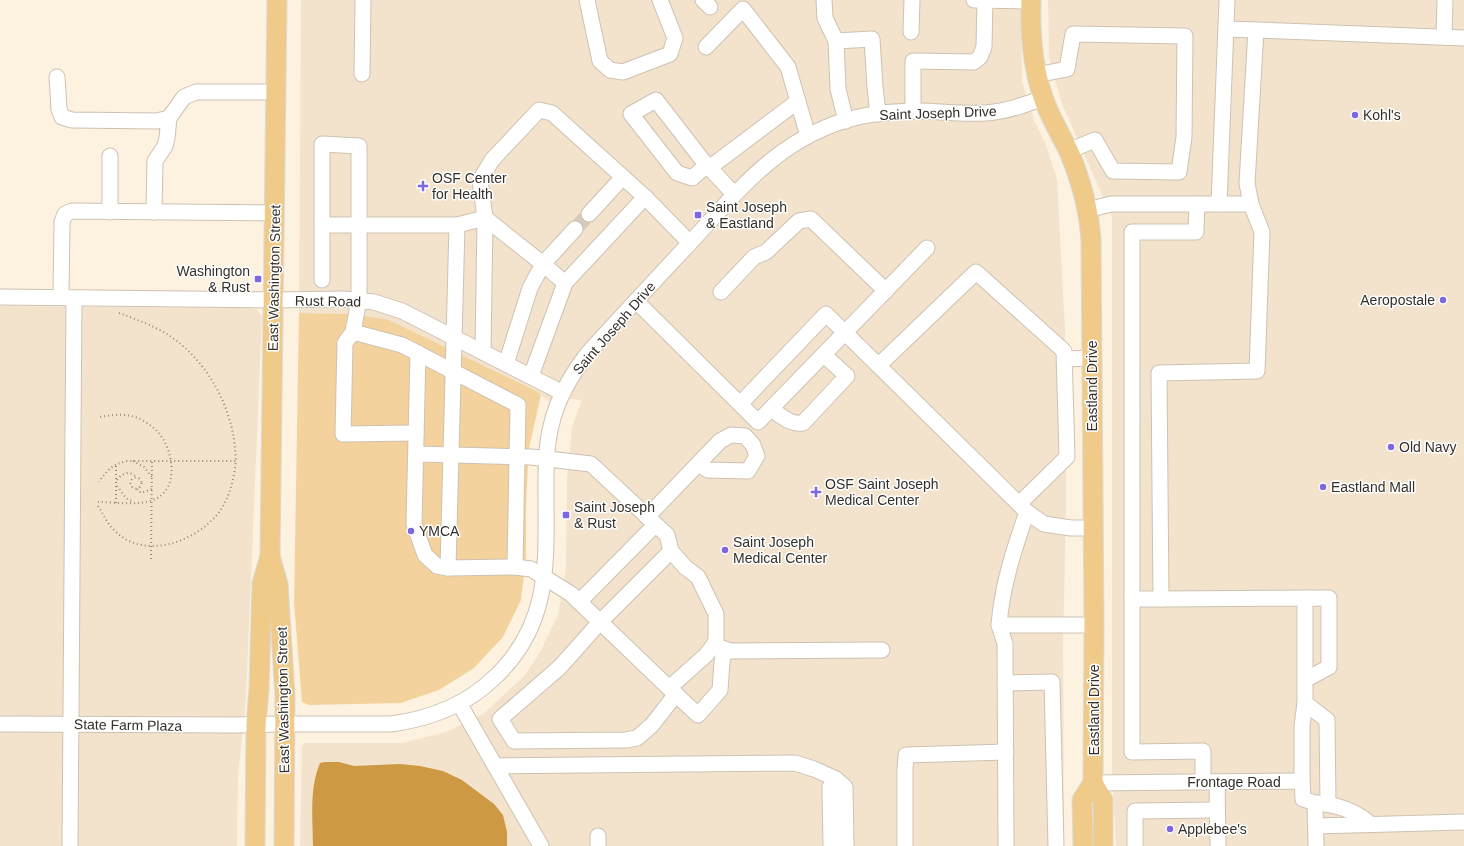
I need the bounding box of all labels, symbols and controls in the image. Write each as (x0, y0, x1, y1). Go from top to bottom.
street label: Saint Joseph Drive (879, 103, 997, 123)
place label: Kohl's (1363, 107, 1401, 123)
marker: Kohl's (1350, 110, 1360, 120)
place label: OSF Center for Health (432, 170, 507, 202)
marker: OSF Center for Health (417, 180, 429, 192)
place label: Saint Joseph & Eastland (706, 199, 787, 231)
street label: East Washington Street (265, 204, 283, 351)
marker: Saint Joseph & Eastland (693, 210, 703, 220)
place label: Washington & Rust (177, 263, 250, 295)
marker: Washington & Rust (253, 274, 263, 284)
street label: Saint Joseph Drive (569, 278, 659, 378)
street label: Rust Road (295, 292, 361, 310)
place label: Aeropostale (1360, 292, 1435, 308)
marker: Aeropostale (1438, 295, 1448, 305)
street label: Eastland Drive (1084, 340, 1100, 432)
place label: Old Navy (1399, 439, 1457, 455)
marker: Old Navy (1386, 442, 1396, 452)
place label: OSF Saint Joseph Medical Center (825, 476, 939, 508)
place label: Eastland Mall (1331, 479, 1415, 495)
marker: Eastland Mall (1318, 482, 1328, 492)
marker: OSF Saint Joseph Medical Center (810, 486, 822, 498)
place label: Saint Joseph & Rust (574, 499, 655, 531)
marker: Saint Joseph & Rust (561, 510, 571, 520)
place label: YMCA (419, 523, 460, 539)
marker: YMCA (406, 526, 416, 536)
place label: Saint Joseph Medical Center (733, 534, 827, 566)
marker: Saint Joseph Medical Center (720, 545, 730, 555)
street label: East Washington Street (274, 626, 292, 773)
street label: Eastland Drive (1086, 664, 1102, 756)
street label: State Farm Plaza (74, 716, 182, 734)
street label: Frontage Road (1187, 774, 1281, 790)
place label: Applebee's (1178, 821, 1247, 837)
marker: Applebee's (1165, 824, 1175, 834)

